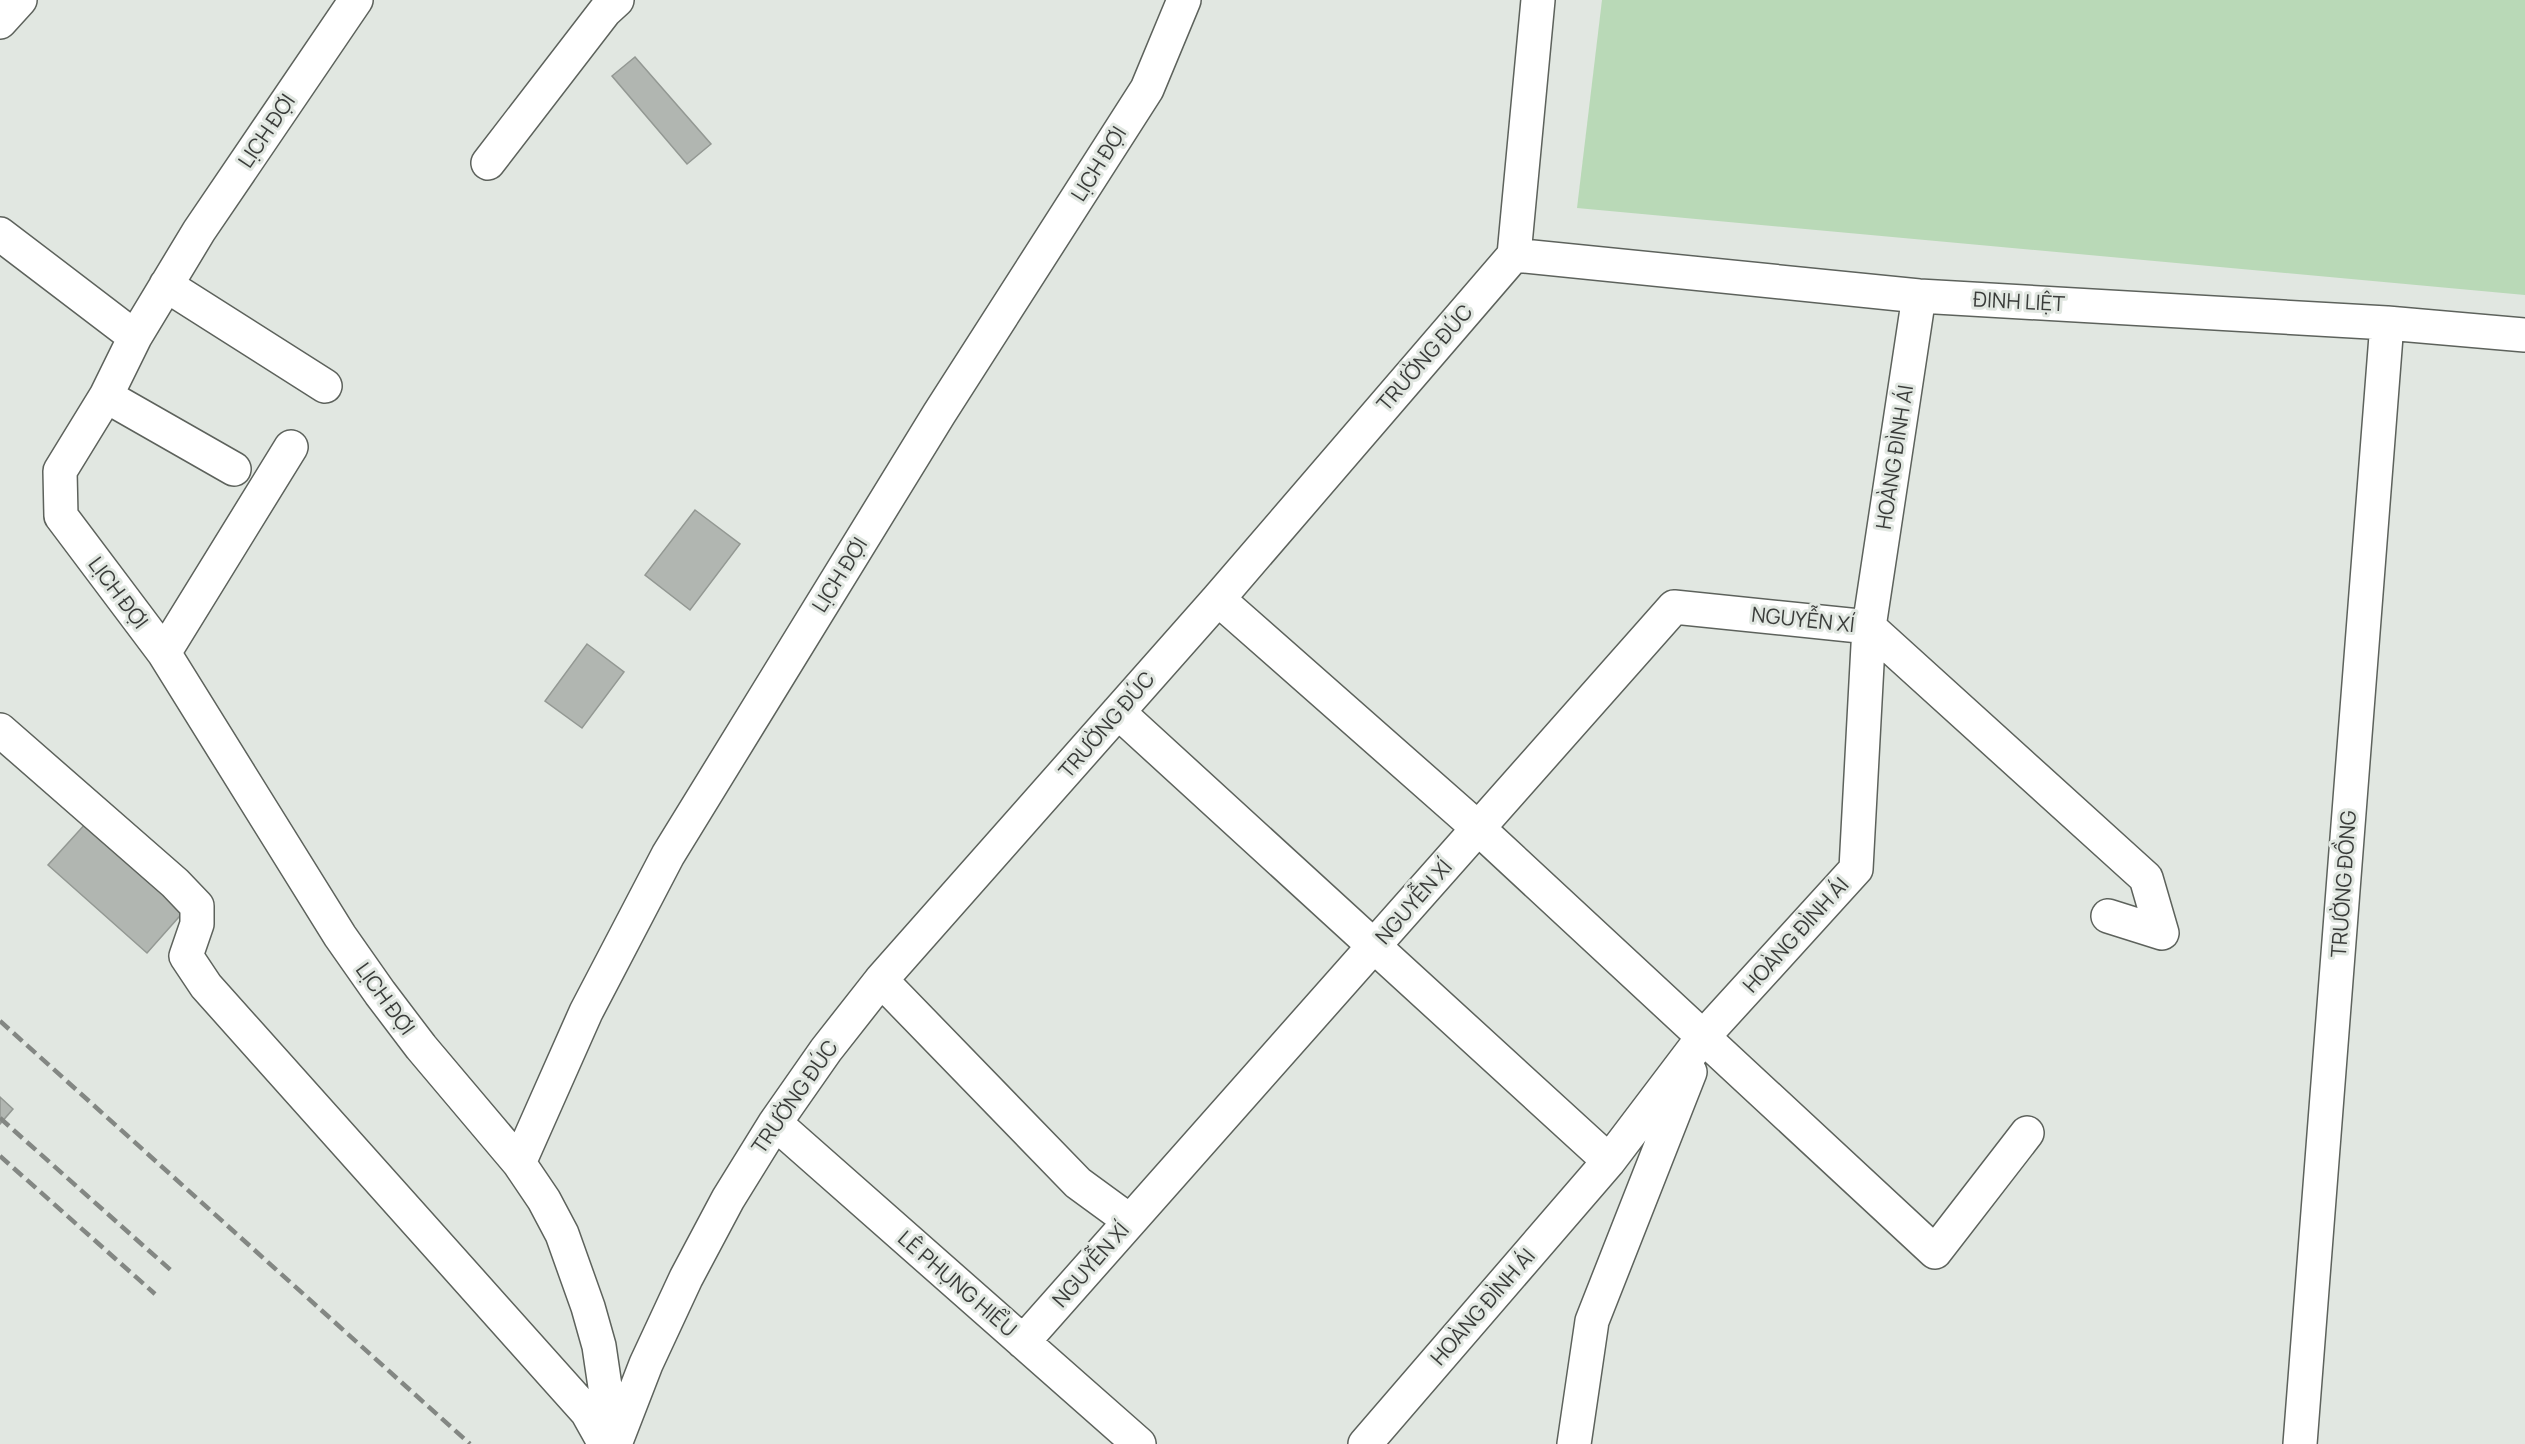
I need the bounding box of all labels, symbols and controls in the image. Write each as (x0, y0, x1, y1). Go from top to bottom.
street label: LỊCH ĐỢI (231, 88, 301, 173)
street label: LỊCH ĐỢI (1064, 121, 1132, 206)
street label: ĐINH LIỆT (1972, 285, 2066, 317)
street label: TRƯỜNG ĐÚC (1370, 298, 1478, 417)
street label: HOÀNG ĐÌNH ÁI (1869, 383, 1919, 531)
street label: LỊCH ĐỢI (805, 532, 873, 617)
street label: LỊCH ĐỢI (83, 551, 155, 634)
street label: NGUYỄN XÍ (1750, 598, 1856, 638)
street label: TRƯỜNG ĐÚC (1052, 665, 1160, 784)
street label: TRƯỜNG ĐỒNG (2322, 809, 2362, 958)
street label: NGUYỄN XÍ (1367, 852, 1458, 950)
street label: HOÀNG ĐÌNH ÁI (1736, 871, 1854, 998)
street label: LỊCH ĐỢI (350, 956, 422, 1040)
street label: TRƯỜNG ĐÚC (745, 1034, 844, 1159)
street label: NGUYỄN XÍ (1044, 1215, 1135, 1313)
street label: LÊ PHỤNG HIỂU (892, 1224, 1023, 1343)
street label: HOÀNG ĐÌNH ÁI (1424, 1242, 1541, 1371)

